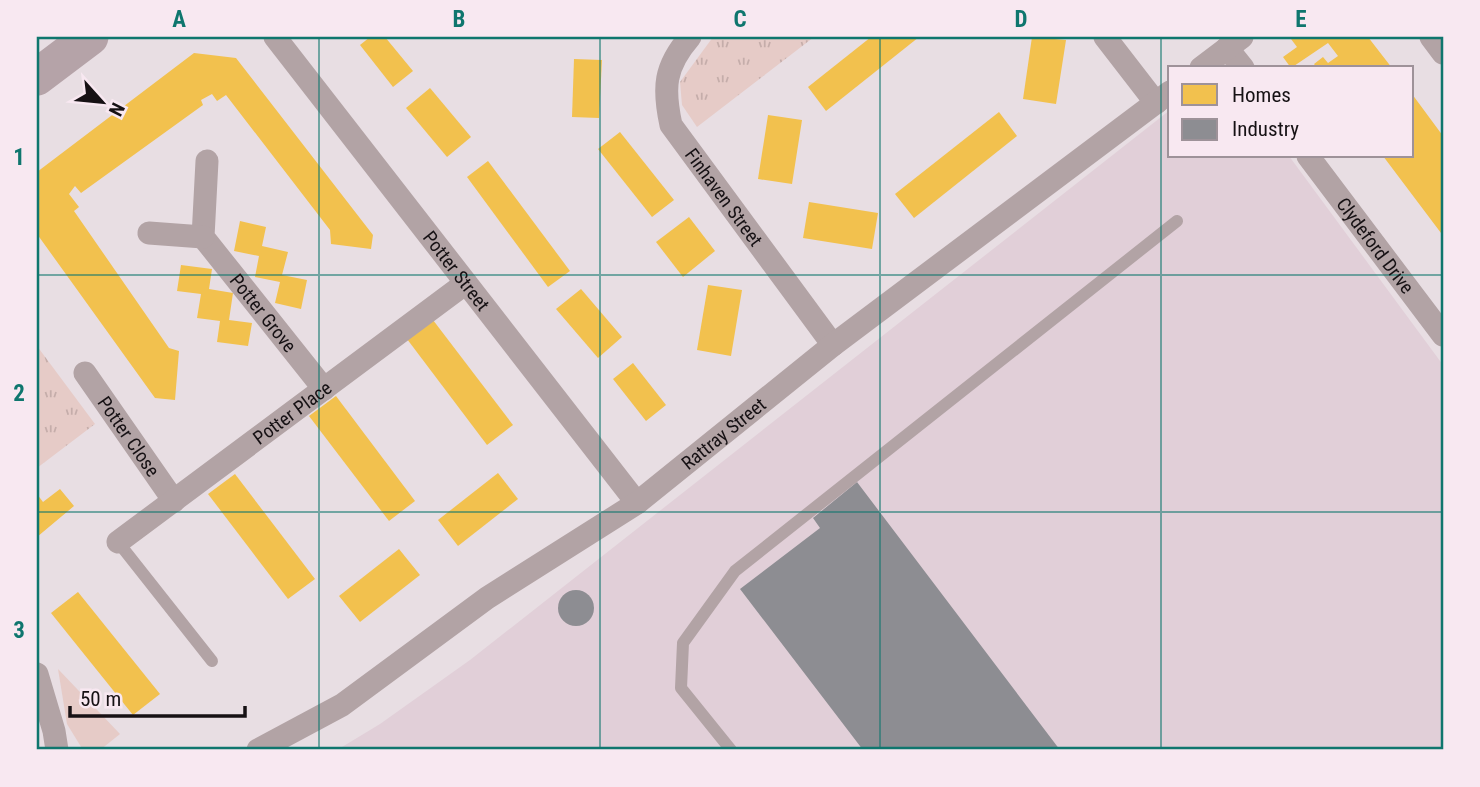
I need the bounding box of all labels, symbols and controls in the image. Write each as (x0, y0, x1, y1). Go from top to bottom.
text: A (172, 6, 186, 33)
text: B (453, 6, 465, 33)
text: C (733, 6, 747, 33)
text: D (1015, 6, 1028, 33)
text: E (1295, 6, 1307, 33)
north arrow (66, 66, 136, 136)
legend (1168, 66, 1414, 158)
text: Homes (1232, 83, 1291, 107)
text: N (104, 99, 130, 120)
text: Industry (1232, 117, 1299, 141)
text: 1 (13, 144, 25, 171)
street label: Finhaven Street (680, 144, 767, 251)
street label: Clydeford Drive (1331, 193, 1419, 298)
street label: Potter Street (418, 227, 494, 316)
street label: Potter Grove (225, 269, 301, 357)
street label: Potter Place (249, 376, 336, 450)
text: 2 (13, 380, 25, 407)
street label: Potter Close (93, 392, 164, 481)
street label: Rattray Street (677, 393, 770, 475)
text: 3 (13, 617, 25, 644)
scale bar (70, 675, 245, 719)
text: 50 m (80, 687, 121, 711)

